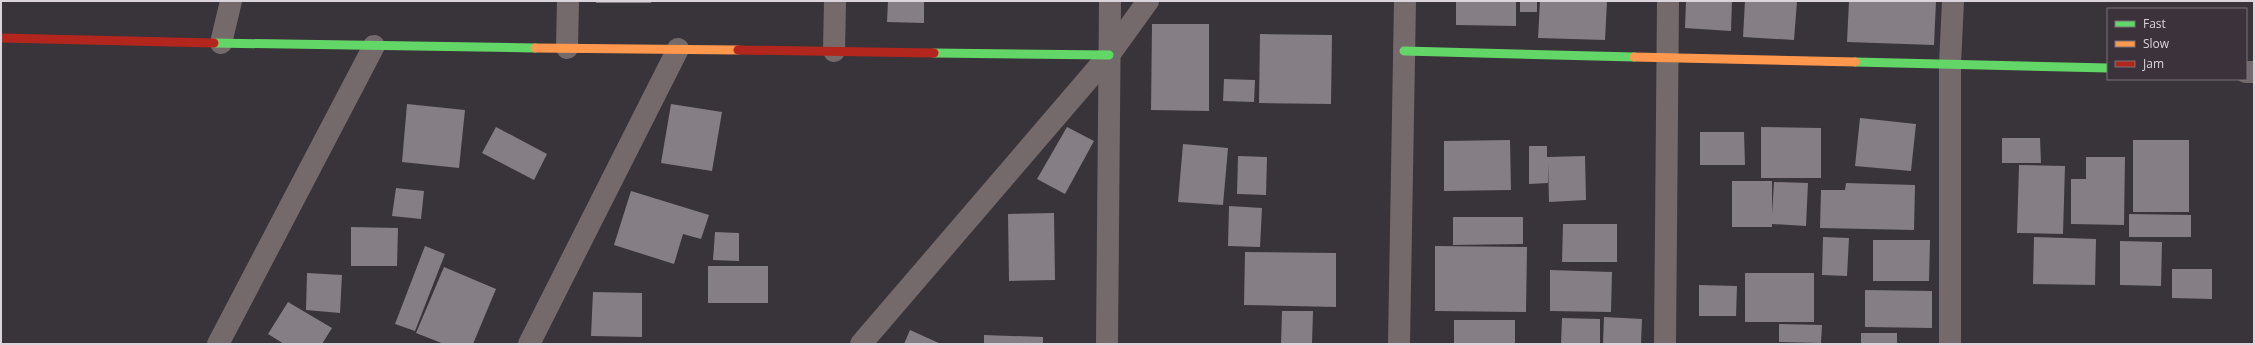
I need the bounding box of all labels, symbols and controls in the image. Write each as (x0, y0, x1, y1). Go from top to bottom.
legend (2107, 8, 2247, 80)
text: Fast (2143, 15, 2166, 32)
text: Slow (2143, 35, 2170, 52)
text: Jam (2142, 55, 2164, 72)

